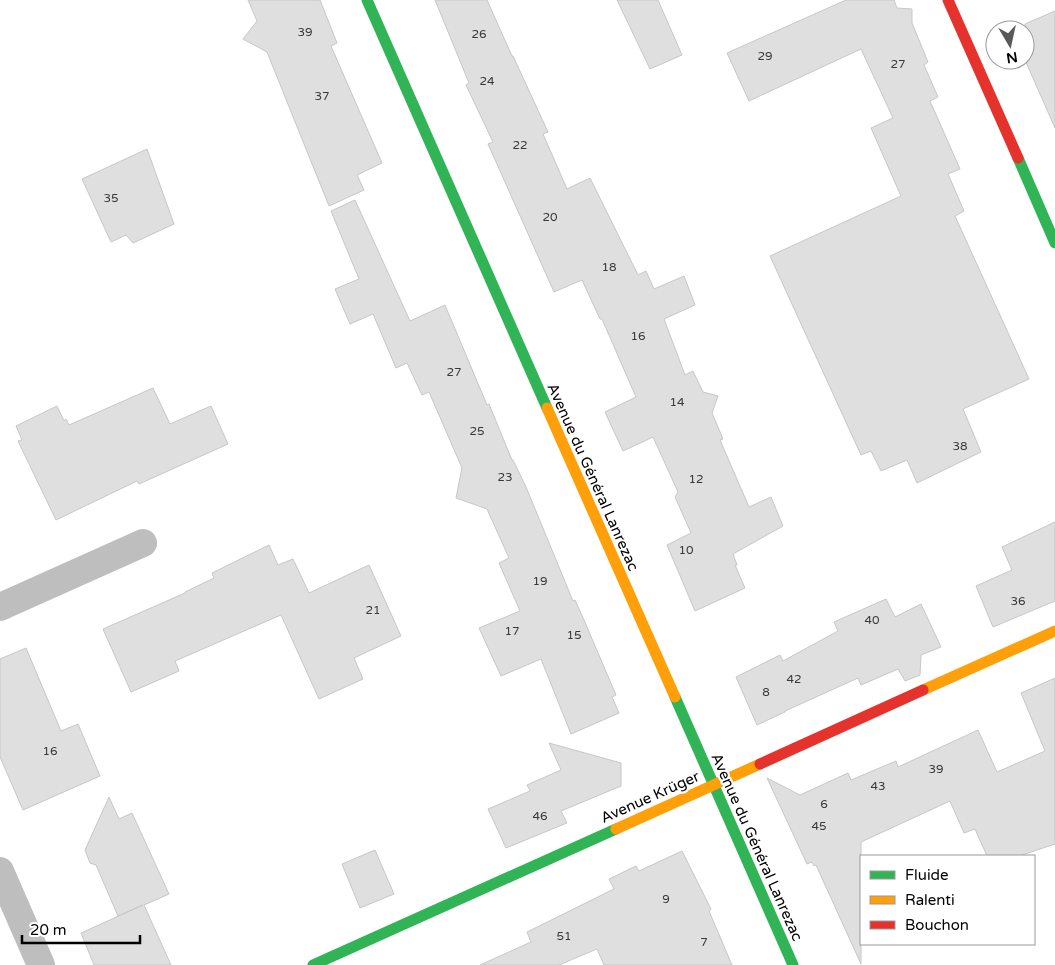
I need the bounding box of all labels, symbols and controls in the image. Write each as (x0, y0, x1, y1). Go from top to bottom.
north arrow (985, 20, 1035, 70)
house number: 39 (297, 25, 313, 39)
house number: 26 (471, 27, 487, 41)
text: N (1005, 48, 1019, 67)
house number: 29 (757, 49, 773, 63)
house number: 27 (890, 57, 906, 71)
house number: 24 (479, 74, 495, 88)
house number: 37 (314, 89, 330, 103)
house number: 22 (512, 138, 528, 152)
house number: 35 (103, 191, 119, 205)
house number: 20 (542, 210, 558, 224)
house number: 18 (601, 260, 617, 274)
house number: 16 (630, 329, 646, 343)
house number: 27 (446, 365, 462, 379)
street label: Avenue du Général Lanrezac (543, 380, 643, 574)
house number: 14 (669, 395, 685, 409)
house number: 25 (469, 424, 485, 438)
house number: 38 (952, 439, 968, 453)
house number: 23 (497, 470, 513, 484)
house number: 12 (688, 472, 704, 486)
house number: 10 (678, 543, 694, 557)
house number: 19 (532, 574, 548, 588)
house number: 36 (1010, 594, 1026, 608)
house number: 21 (365, 603, 381, 617)
house number: 40 (864, 613, 880, 627)
house number: 17 (504, 624, 520, 638)
house number: 15 (566, 628, 582, 642)
house number: 42 (786, 672, 802, 686)
house number: 8 (762, 685, 770, 699)
house number: 16 (42, 744, 58, 758)
street label: Avenue du Général Lanrezac (707, 750, 807, 944)
house number: 39 (928, 762, 944, 776)
street label: Avenue Krüger (598, 767, 702, 827)
house number: 43 (870, 779, 886, 793)
house number: 6 (820, 797, 828, 811)
house number: 46 (532, 809, 548, 823)
house number: 45 (811, 819, 827, 833)
legend (860, 855, 1035, 945)
text: Fluide (905, 866, 949, 884)
text: Ralenti (905, 891, 955, 909)
house number: 9 (662, 892, 670, 906)
scale bar (22, 912, 140, 944)
text: Bouchon (905, 916, 969, 934)
text: 20 m (30, 921, 67, 939)
house number: 51 (556, 929, 572, 943)
house number: 7 (700, 935, 708, 949)

